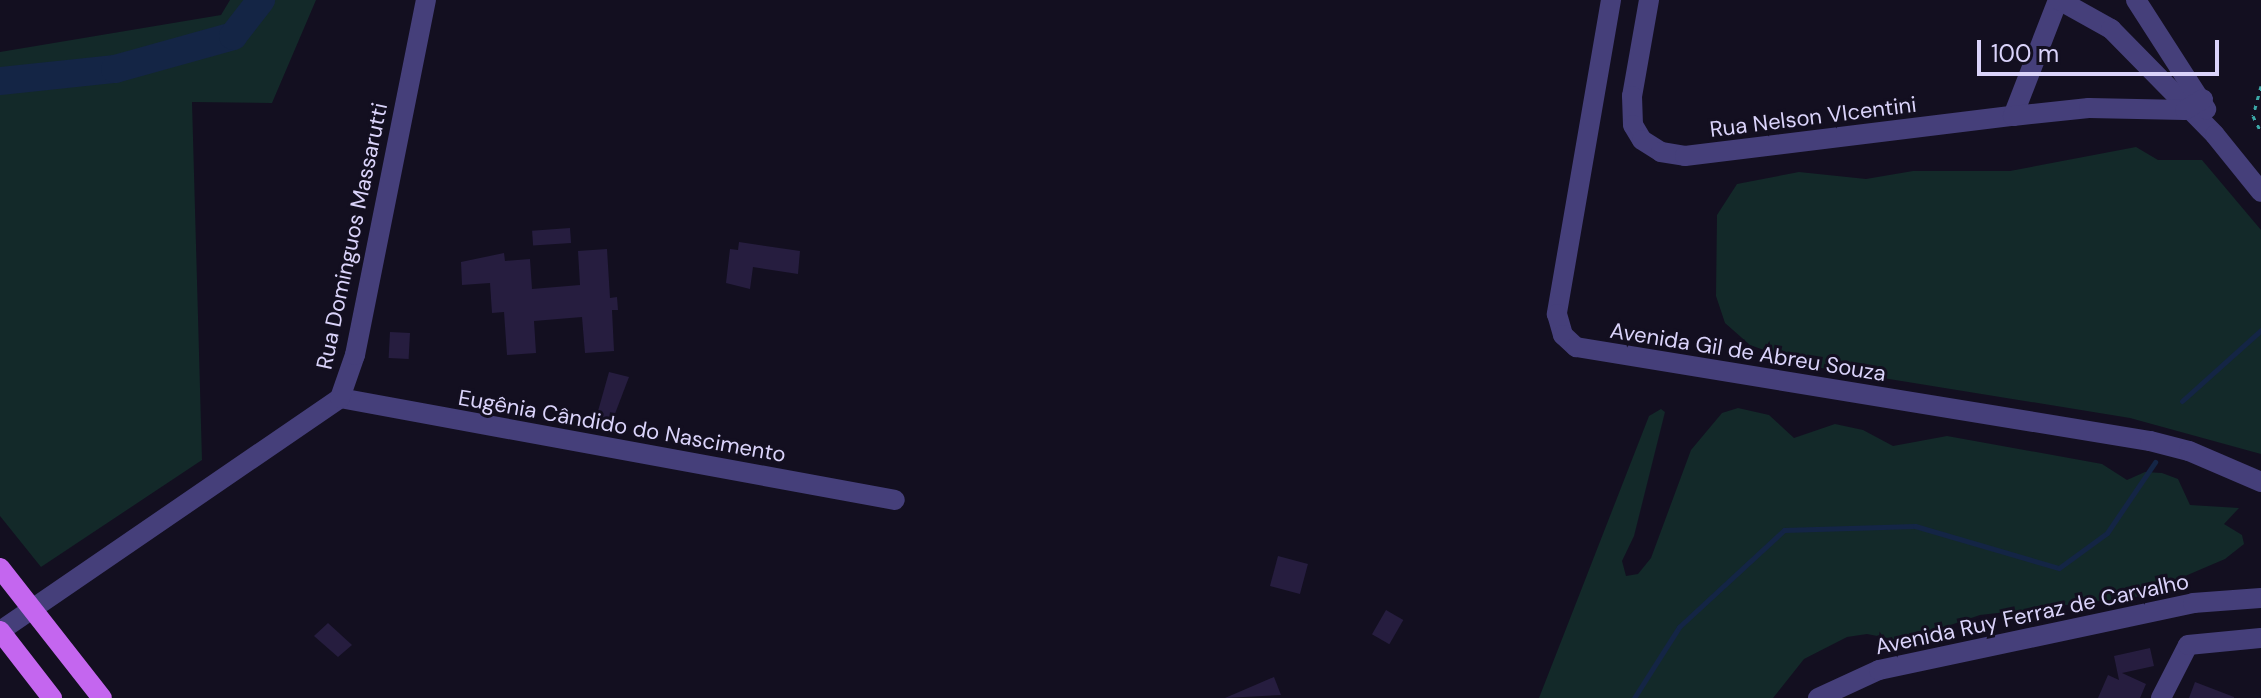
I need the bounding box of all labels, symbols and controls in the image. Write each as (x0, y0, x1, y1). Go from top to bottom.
scale bar (1981, 24, 2223, 74)
text: 100 m (1991, 38, 2059, 69)
street label: Rua Nelson VIcentini (1708, 91, 1918, 143)
street label: Rua Dominguos Massarutti (311, 100, 393, 372)
street label: Avenida Gil de Abreu Souza (1608, 317, 1888, 387)
street label: Eugênia Cândido do Nascimento (456, 384, 788, 468)
street label: Avenida Ruy Ferraz de Carvalho (1873, 568, 2191, 660)

